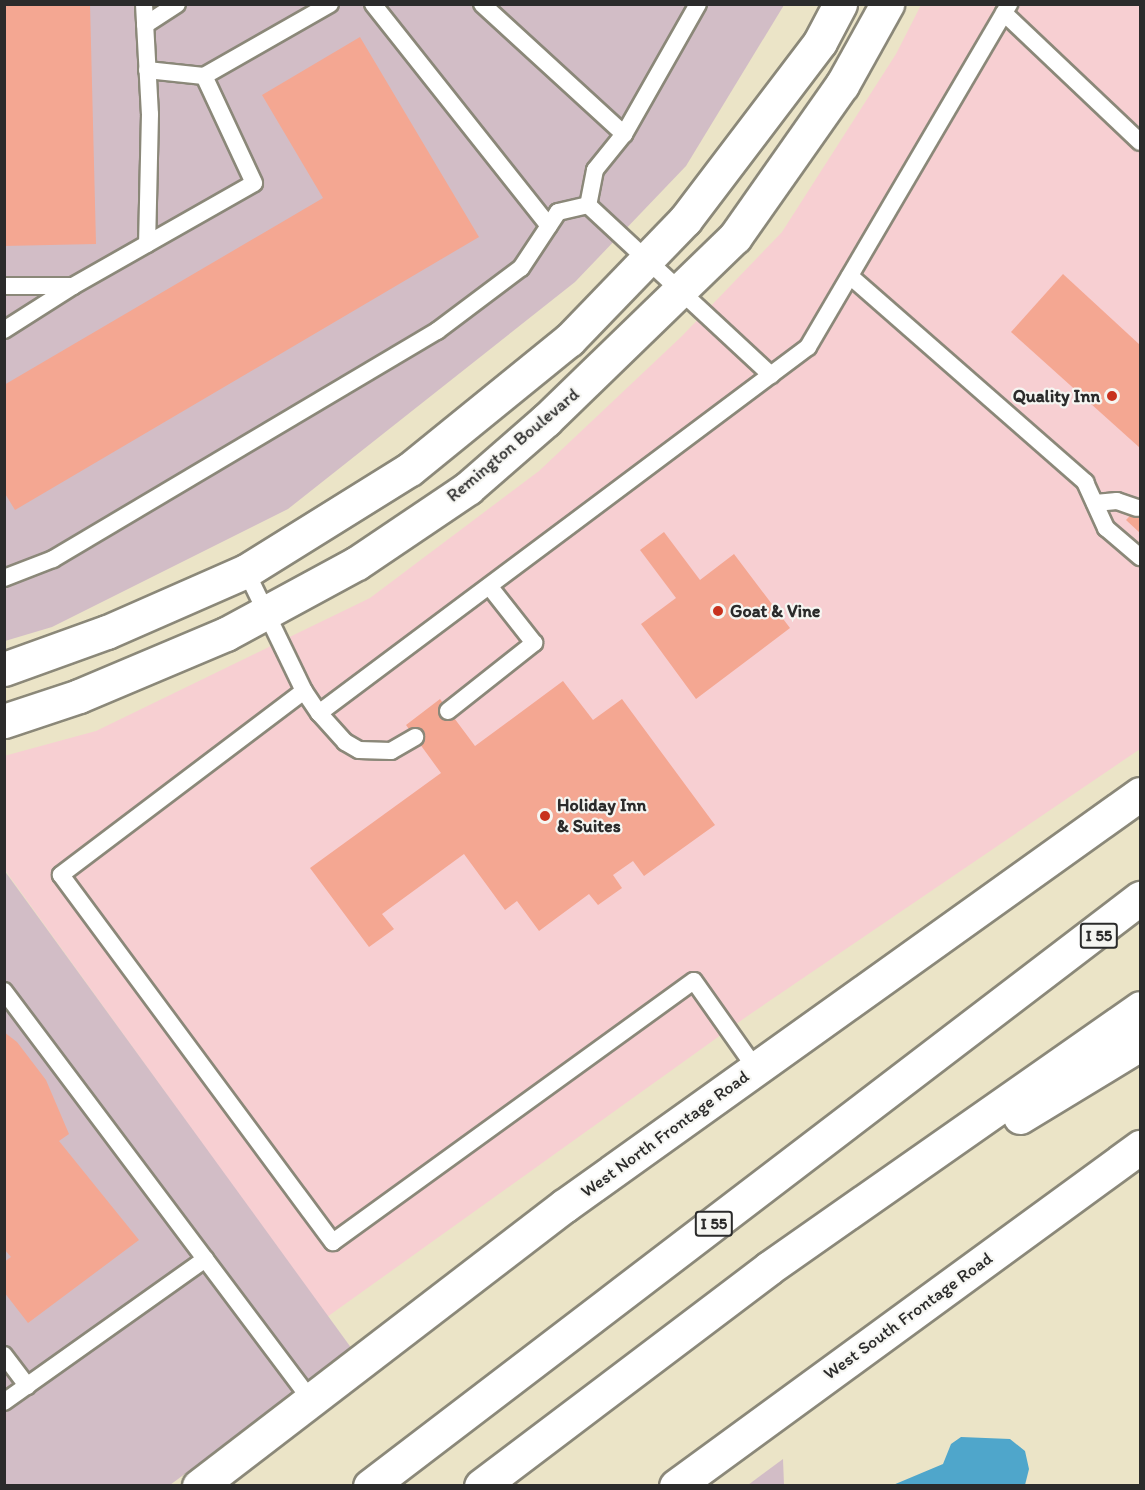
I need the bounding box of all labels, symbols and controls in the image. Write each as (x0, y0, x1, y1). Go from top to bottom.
street label: Remington Boulevard (442, 383, 584, 507)
place label: Quality Inn (1013, 385, 1100, 407)
marker: Quality Inn (1105, 389, 1119, 403)
place label: Goat & Vine (730, 600, 821, 622)
marker: Goat & Vine (711, 604, 725, 618)
place label: Holiday Inn & Suites (557, 795, 646, 838)
marker: Holiday Inn & Suites (538, 809, 552, 823)
road number: I 55 (1080, 923, 1118, 949)
street label: West North Frontage Road (577, 1066, 753, 1202)
road number: I 55 (694, 1211, 734, 1237)
street label: West South Frontage Road (820, 1248, 996, 1384)

